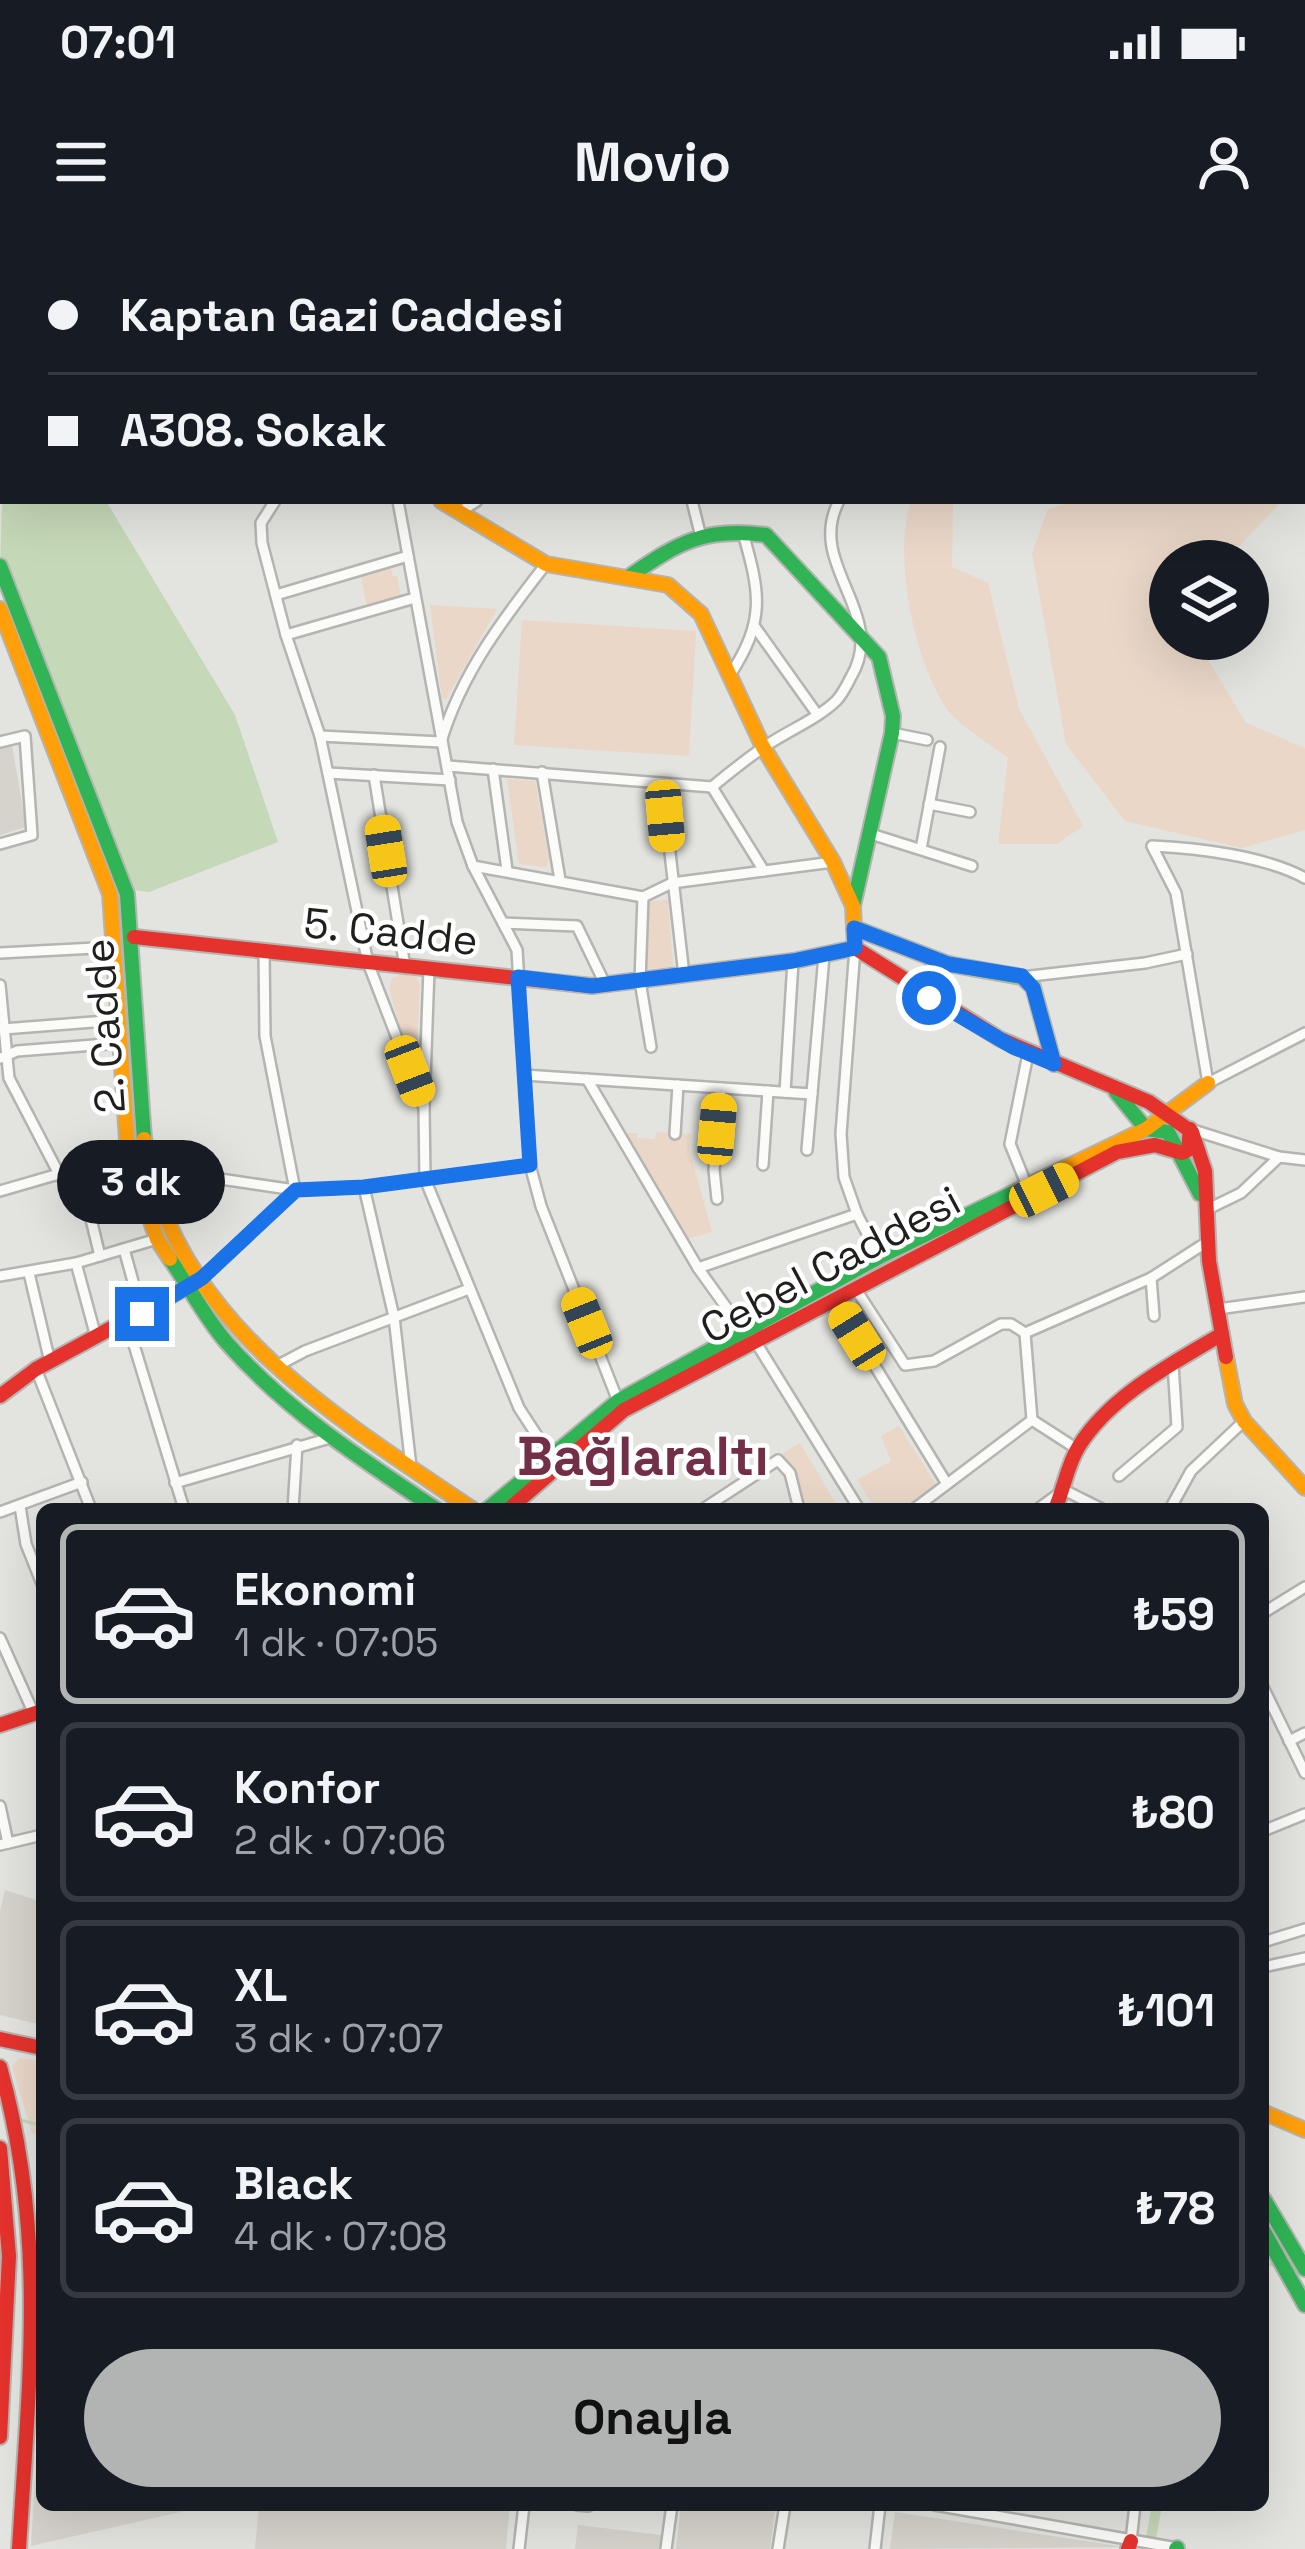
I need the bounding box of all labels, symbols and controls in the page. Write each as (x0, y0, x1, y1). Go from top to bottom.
text: 07:01 (60, 14, 176, 71)
text: Movio (574, 128, 731, 197)
icon: menu (48, 129, 114, 195)
icon: person (1191, 129, 1257, 195)
text: Kaptan Gazi Caddesi (120, 287, 564, 344)
text: A308. Sokak (120, 402, 387, 459)
map controls (1149, 540, 1269, 660)
button: layers (1149, 540, 1269, 660)
car (644, 779, 686, 853)
car (363, 813, 409, 889)
street label: 5. Cadde (301, 896, 481, 967)
street label: 2. Cadde (72, 937, 137, 1115)
route start (902, 971, 956, 1025)
car (380, 1031, 440, 1111)
car (696, 1092, 738, 1166)
callout: 3 dk (58, 1140, 226, 1224)
text: 3 dk (101, 1157, 181, 1206)
car (1004, 1158, 1084, 1222)
street label: Cebel Caddesi (691, 1174, 969, 1355)
car (557, 1283, 617, 1363)
route end (115, 1287, 169, 1341)
car (823, 1296, 891, 1376)
district label: Bağlaraltı (517, 1422, 769, 1491)
icon: car (90, 1560, 198, 1668)
text: Ekonomi (234, 1561, 416, 1618)
text: ₺59 (1132, 1586, 1215, 1643)
text: 1 dk · 07:05 (234, 1618, 438, 1667)
icon: car (90, 1758, 198, 1866)
text: Konfor (234, 1759, 380, 1816)
text: ₺80 (1131, 1784, 1215, 1841)
text: 2 dk · 07:06 (234, 1816, 446, 1865)
icon: car (90, 1956, 198, 2064)
text: XL (234, 1957, 287, 2014)
text: ₺101 (1117, 1982, 1215, 2039)
text: 3 dk · 07:07 (234, 2014, 443, 2063)
icon: car (90, 2154, 198, 2262)
text: Black (234, 2155, 353, 2212)
text: ₺78 (1135, 2180, 1215, 2237)
text: 4 dk · 07:08 (234, 2212, 447, 2261)
button: Onayla (84, 2349, 1221, 2487)

